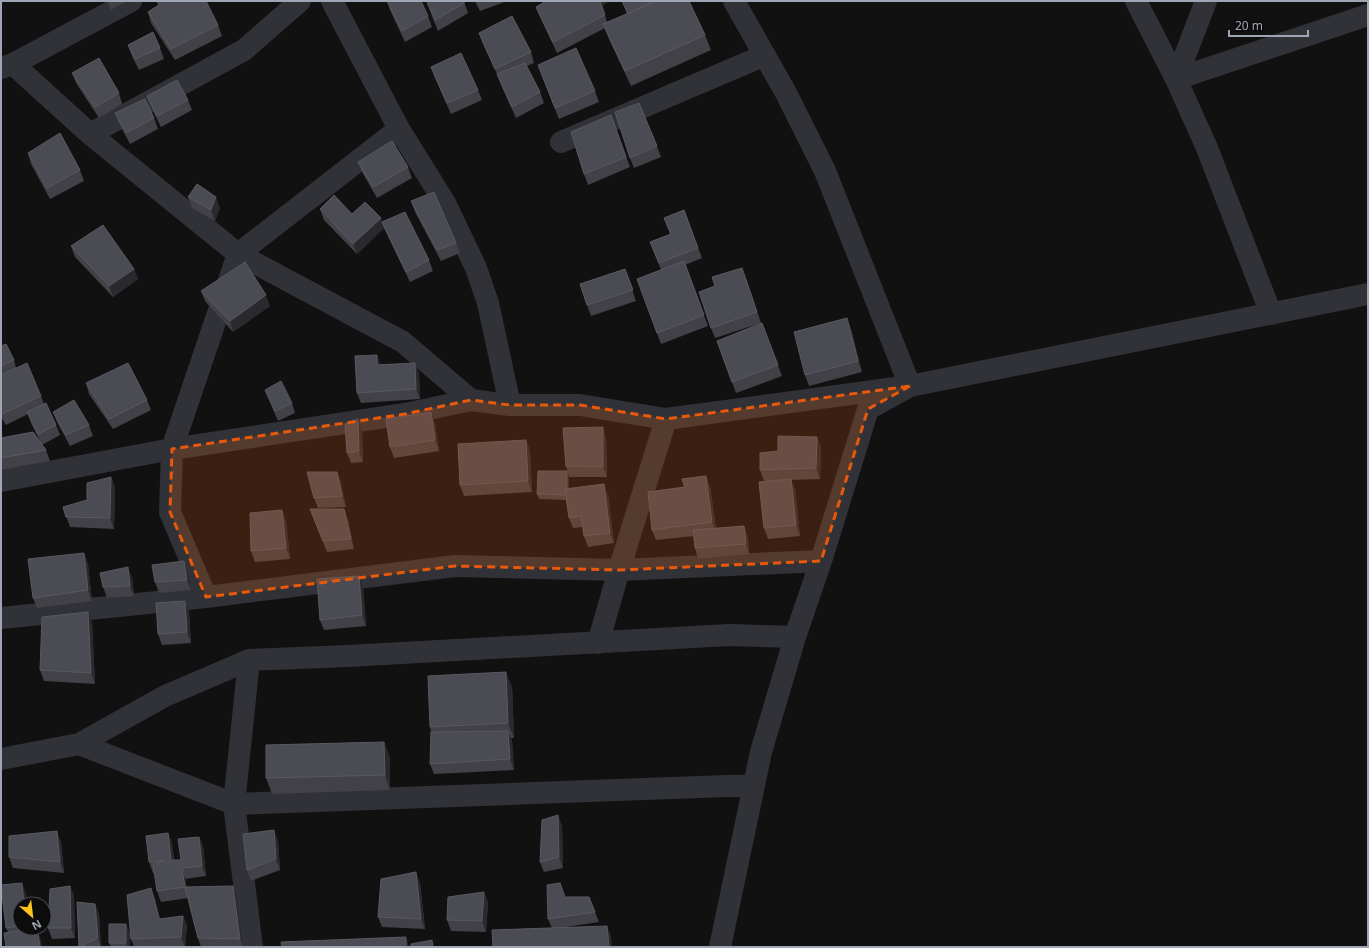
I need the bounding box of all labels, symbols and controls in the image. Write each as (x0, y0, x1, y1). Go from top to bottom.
scale bar (1229, 12, 1308, 38)
text: 20 m (1235, 17, 1263, 34)
north arrow (12, 896, 52, 936)
text: N (29, 917, 44, 934)

